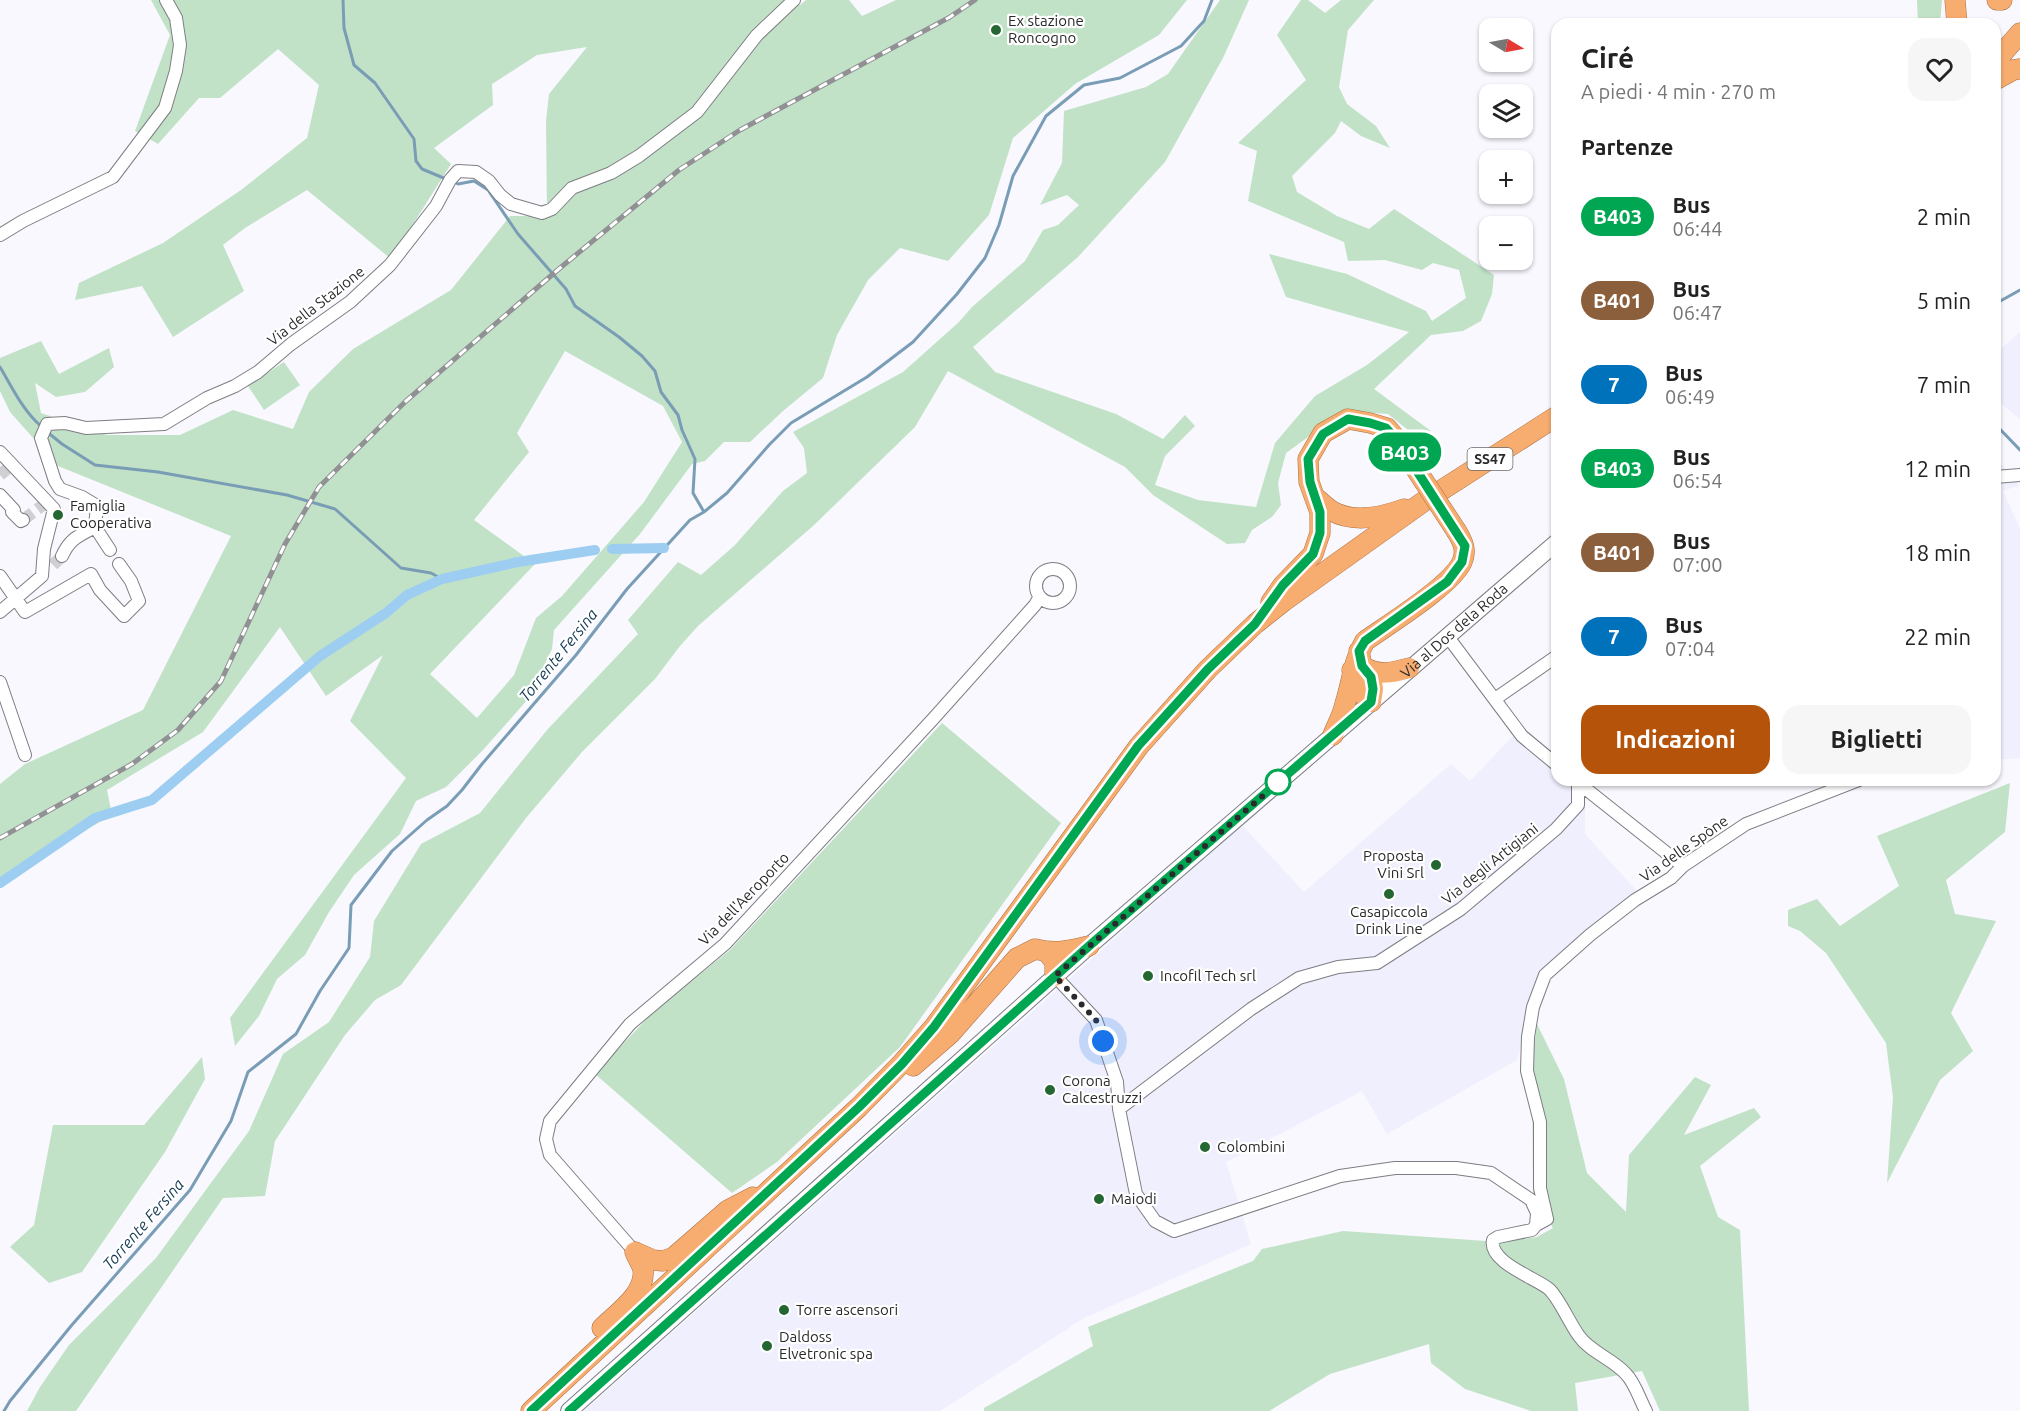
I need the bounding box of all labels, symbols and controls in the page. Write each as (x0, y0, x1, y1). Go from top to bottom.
place label: Ex stazione Roncogno (1008, 12, 1084, 46)
north arrow (1479, 18, 1533, 72)
map controls (1479, 18, 1533, 270)
marker: Ex stazione Roncogno (989, 23, 1003, 37)
button: heart (1908, 38, 1971, 101)
text: Ciré (1581, 42, 1634, 73)
text: A piedi · 4 min · 270 m (1581, 80, 1776, 103)
button: layers (1479, 84, 1533, 138)
text: Partenze (1581, 134, 1673, 159)
button: + (1479, 150, 1533, 204)
text: Bus (1672, 192, 1710, 217)
text: B403 (1593, 204, 1642, 228)
text: 2 min (1917, 204, 1971, 229)
button: − (1479, 216, 1533, 270)
text: 06:44 (1672, 217, 1723, 240)
street label: Via della Stazione (264, 262, 368, 349)
text: Bus (1672, 276, 1710, 301)
text: B401 (1593, 288, 1642, 312)
text: 5 min (1917, 288, 1971, 313)
text: 06:47 (1672, 301, 1723, 324)
text: Bus (1665, 360, 1703, 385)
text: 7 (1608, 372, 1620, 396)
text: 7 min (1917, 372, 1971, 397)
text: 06:49 (1665, 385, 1715, 408)
line badge: B403 (1363, 432, 1447, 472)
text: B403 (1380, 440, 1430, 464)
text: Bus (1672, 444, 1710, 469)
road number: SS47 (1468, 448, 1512, 470)
text: B403 (1593, 456, 1642, 480)
text: 12 min (1904, 456, 1971, 481)
text: 06:54 (1672, 469, 1723, 492)
place label: Famiglia Cooperativa (70, 497, 152, 531)
marker: Famiglia Cooperativa (51, 508, 65, 522)
text: Bus (1672, 528, 1710, 553)
text: B401 (1593, 540, 1642, 564)
text: 18 min (1904, 540, 1971, 565)
text: 07:00 (1672, 553, 1723, 576)
street label: Via al Dos dela Roda (1397, 580, 1511, 681)
water label: Torrente Fersina (515, 605, 601, 705)
text: Bus (1665, 612, 1703, 637)
text: 7 (1608, 624, 1620, 648)
text: 22 min (1904, 624, 1971, 649)
text: 07:04 (1665, 637, 1715, 660)
button: Indicazioni (1581, 705, 1770, 774)
button: Biglietti (1782, 705, 1971, 774)
unlabelled marker (1265, 769, 1291, 795)
street label: Via delle Spòne (1636, 812, 1731, 885)
street label: Via degli Artigiani (1438, 820, 1541, 908)
place label: Proposta Vini Srl (1363, 847, 1424, 881)
street label: Via dell'Aeroporto (695, 849, 792, 949)
marker: Proposta Vini Srl (1429, 858, 1443, 872)
marker: Casapiccola Drink Line (1382, 887, 1396, 901)
place label: Casapiccola Drink Line (1350, 903, 1428, 937)
place label: Incofil Tech srl (1160, 967, 1256, 984)
marker: Incofil Tech srl (1141, 969, 1155, 983)
your location (1088, 1026, 1118, 1056)
place label: Corona Calcestruzzi (1062, 1072, 1142, 1106)
marker: Corona Calcestruzzi (1043, 1083, 1057, 1097)
place label: Colombini (1217, 1138, 1285, 1155)
marker: Colombini (1198, 1140, 1212, 1154)
water label: Torrente Fersina (99, 1175, 187, 1273)
place label: Maiodi (1111, 1190, 1157, 1207)
marker: Maiodi (1092, 1192, 1106, 1206)
place label: Torre ascensori (796, 1301, 898, 1318)
marker: Torre ascensori (777, 1303, 791, 1317)
place label: Daldoss Elvetronic spa (779, 1328, 873, 1362)
marker: Daldoss Elvetronic spa (760, 1339, 774, 1353)

